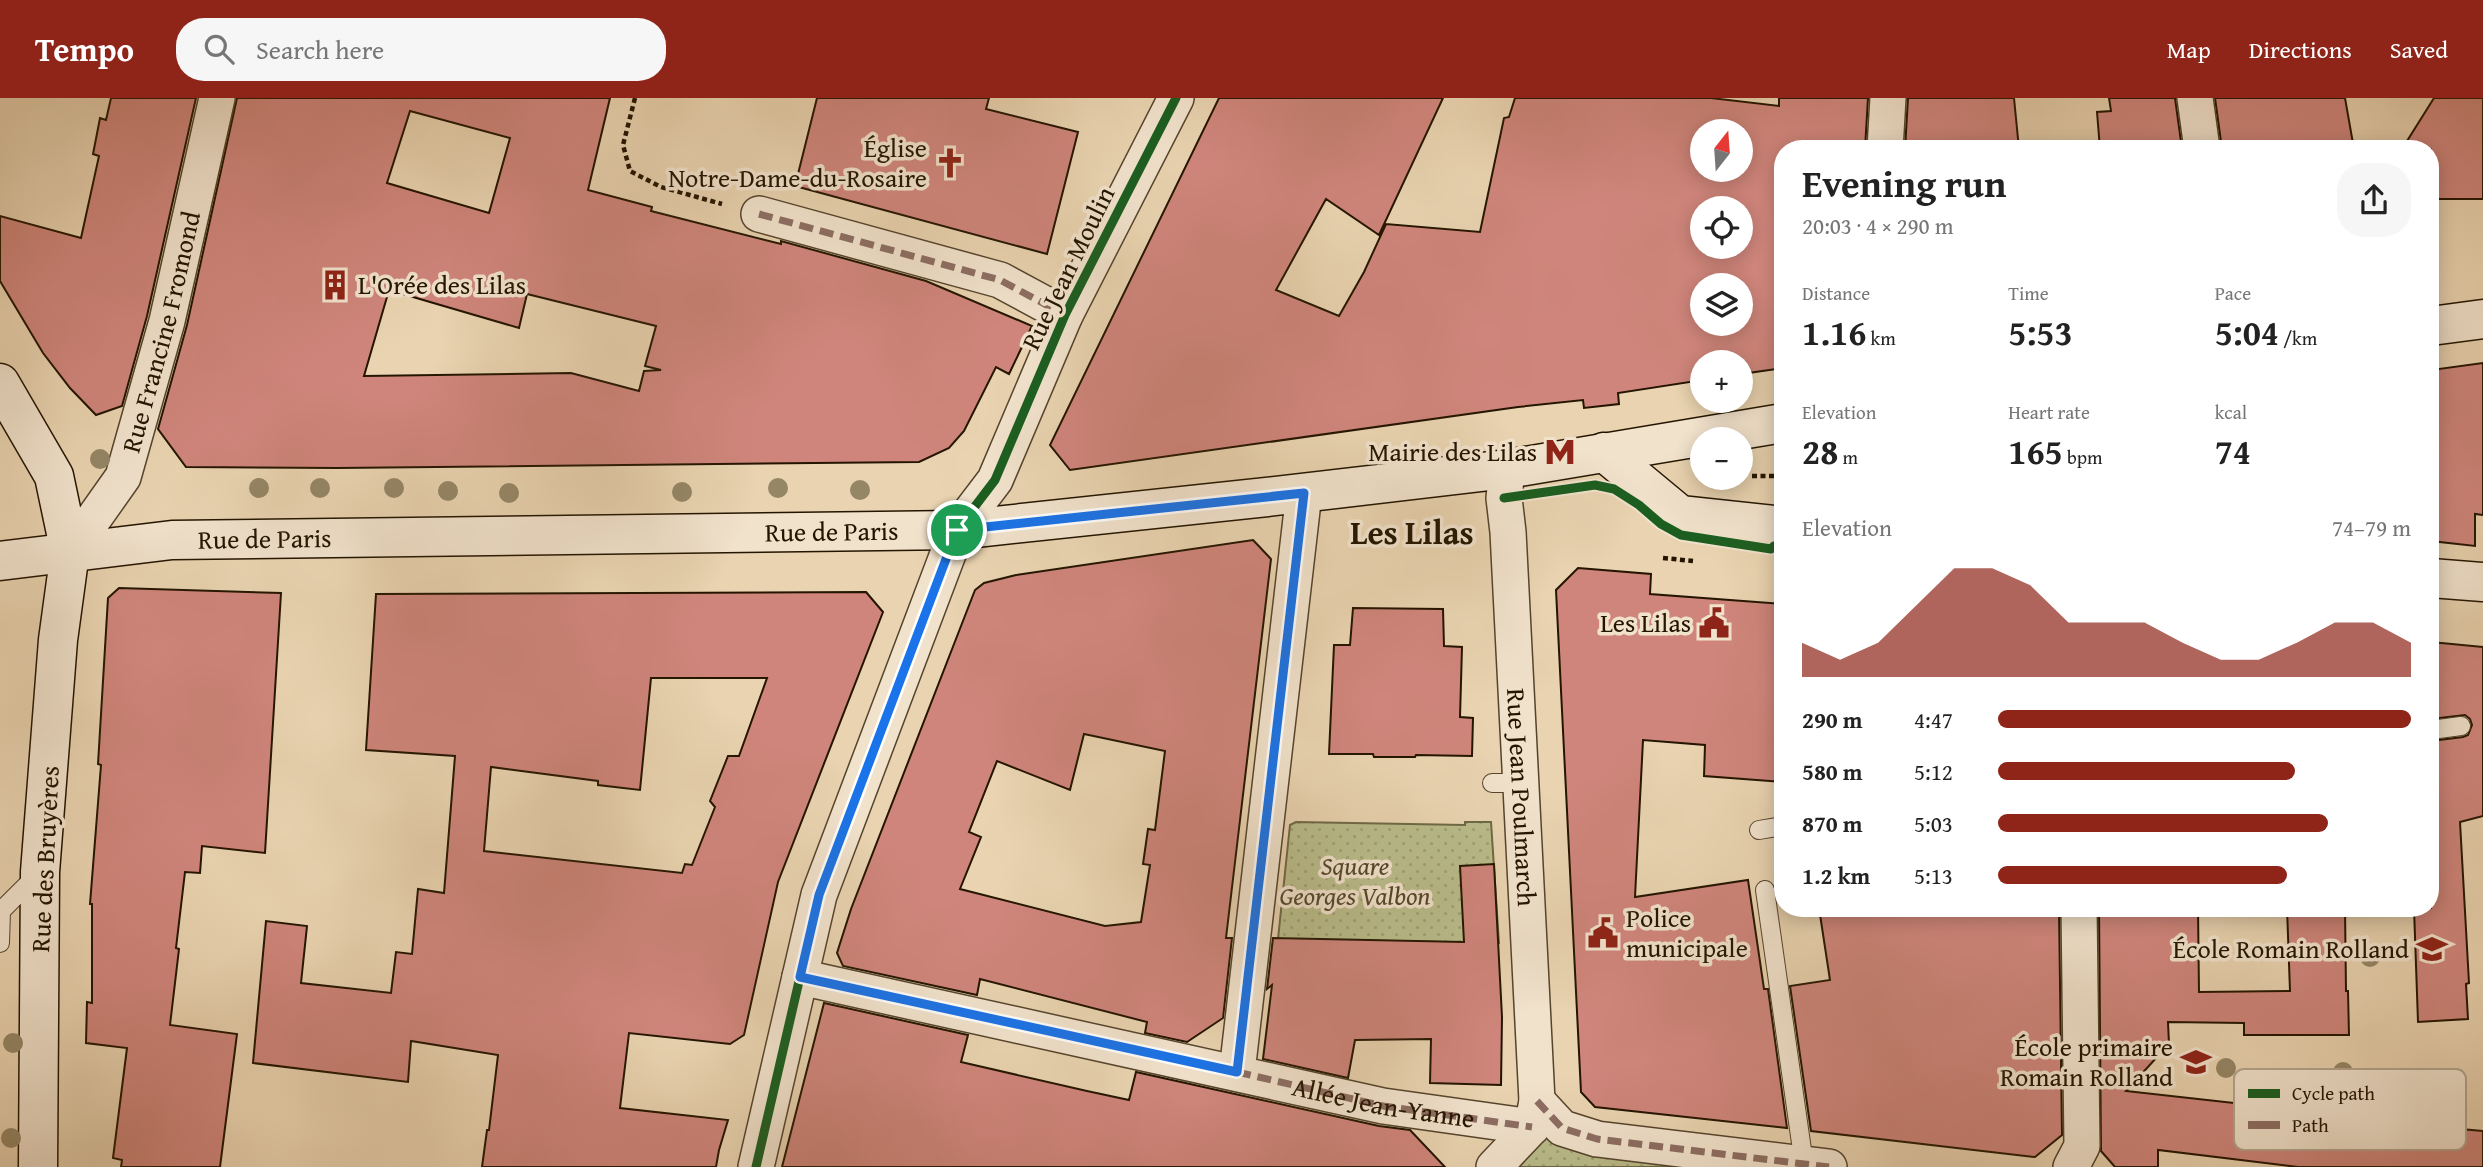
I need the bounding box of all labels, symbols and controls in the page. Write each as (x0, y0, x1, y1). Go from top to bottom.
search box (176, 18, 666, 81)
text: Tempo (35, 25, 134, 73)
icon: search (200, 30, 238, 68)
text: Search here (256, 30, 384, 69)
text: Map (2167, 32, 2211, 67)
text: Directions (2249, 32, 2352, 67)
text: Saved (2390, 32, 2448, 67)
north arrow (1690, 119, 1754, 182)
map controls (1690, 119, 1753, 490)
place label: Église Notre-Dame-du-Rosaire (668, 128, 927, 197)
church icon: Église Notre-Dame-du-Rosaire (933, 146, 967, 180)
text: Evening run (1802, 155, 2006, 211)
button: share (2337, 163, 2411, 237)
street label: Rue Jean Moulin (1011, 179, 1124, 356)
button: locate (1690, 196, 1753, 259)
street label: Rue Francine Fromond (111, 207, 210, 457)
text: 20:03 · 4 × 290 m (1802, 209, 1954, 242)
place label: L'Orée des Lilas (358, 265, 526, 304)
building icon: L'Orée des Lilas (318, 268, 352, 302)
button: layers (1690, 273, 1753, 336)
text: Distance (1802, 279, 1870, 307)
text: Time (2008, 279, 2049, 307)
text: Pace (2215, 279, 2251, 307)
text: 1.16 (1802, 307, 1866, 358)
text: 5:53 (2008, 307, 2073, 358)
text: 5:04 (2215, 307, 2279, 358)
text: km (1866, 324, 1896, 352)
text: /km (2279, 324, 2317, 352)
button: + (1690, 350, 1753, 413)
text: Elevation (1802, 398, 1876, 426)
text: Heart rate (2008, 398, 2090, 426)
text: kcal (2215, 398, 2247, 426)
text: 28 (1802, 426, 1838, 477)
text: 165 (2008, 426, 2063, 477)
text: 74 (2215, 426, 2251, 477)
button: − (1690, 427, 1753, 490)
place label: Mairie des Lilas (1368, 432, 1537, 471)
metro station icon: Mairie des Lilas (1543, 435, 1577, 469)
text: m (1838, 443, 1858, 471)
text: bpm (2063, 443, 2103, 471)
pin (927, 500, 987, 560)
district label: Les Lilas (1350, 508, 1474, 556)
street label: Rue de Paris (765, 511, 899, 551)
icon: arrive (938, 511, 976, 549)
text: Elevation (1802, 511, 1892, 544)
text: 74–79 m (2332, 511, 2411, 544)
street label: Rue de Paris (198, 518, 332, 559)
place label: Les Lilas (1600, 603, 1691, 642)
public building icon: Les Lilas (1697, 606, 1731, 640)
street label: Rue Jean Poulmarch (1497, 687, 1547, 908)
text: 290 m (1802, 703, 1863, 736)
text: 4:47 (1914, 703, 1953, 736)
text: 580 m (1802, 755, 1863, 788)
text: 5:12 (1914, 755, 1953, 788)
street label: Rue des Bruyères (20, 765, 69, 953)
text: 870 m (1802, 807, 1863, 840)
text: 5:03 (1914, 807, 1953, 840)
park label: Square Georges Valbon (1280, 846, 1430, 915)
text: 1.2 km (1802, 859, 1870, 892)
text: 5:13 (1914, 859, 1953, 892)
place label: Police municipale (1626, 898, 1748, 967)
public building icon: Police municipale (1586, 916, 1620, 950)
place label: École Romain Rolland (2173, 929, 2409, 968)
school or university icon: École Romain Rolland (2415, 932, 2449, 966)
place label: École primaire Romain Rolland (2000, 1027, 2173, 1096)
school or university icon: École primaire Romain Rolland (2179, 1045, 2213, 1079)
street label: Allée Jean-Yanne (1289, 1067, 1477, 1138)
legend (2234, 1069, 2466, 1150)
text: Cycle path (2292, 1079, 2375, 1107)
text: Path (2292, 1111, 2329, 1139)

